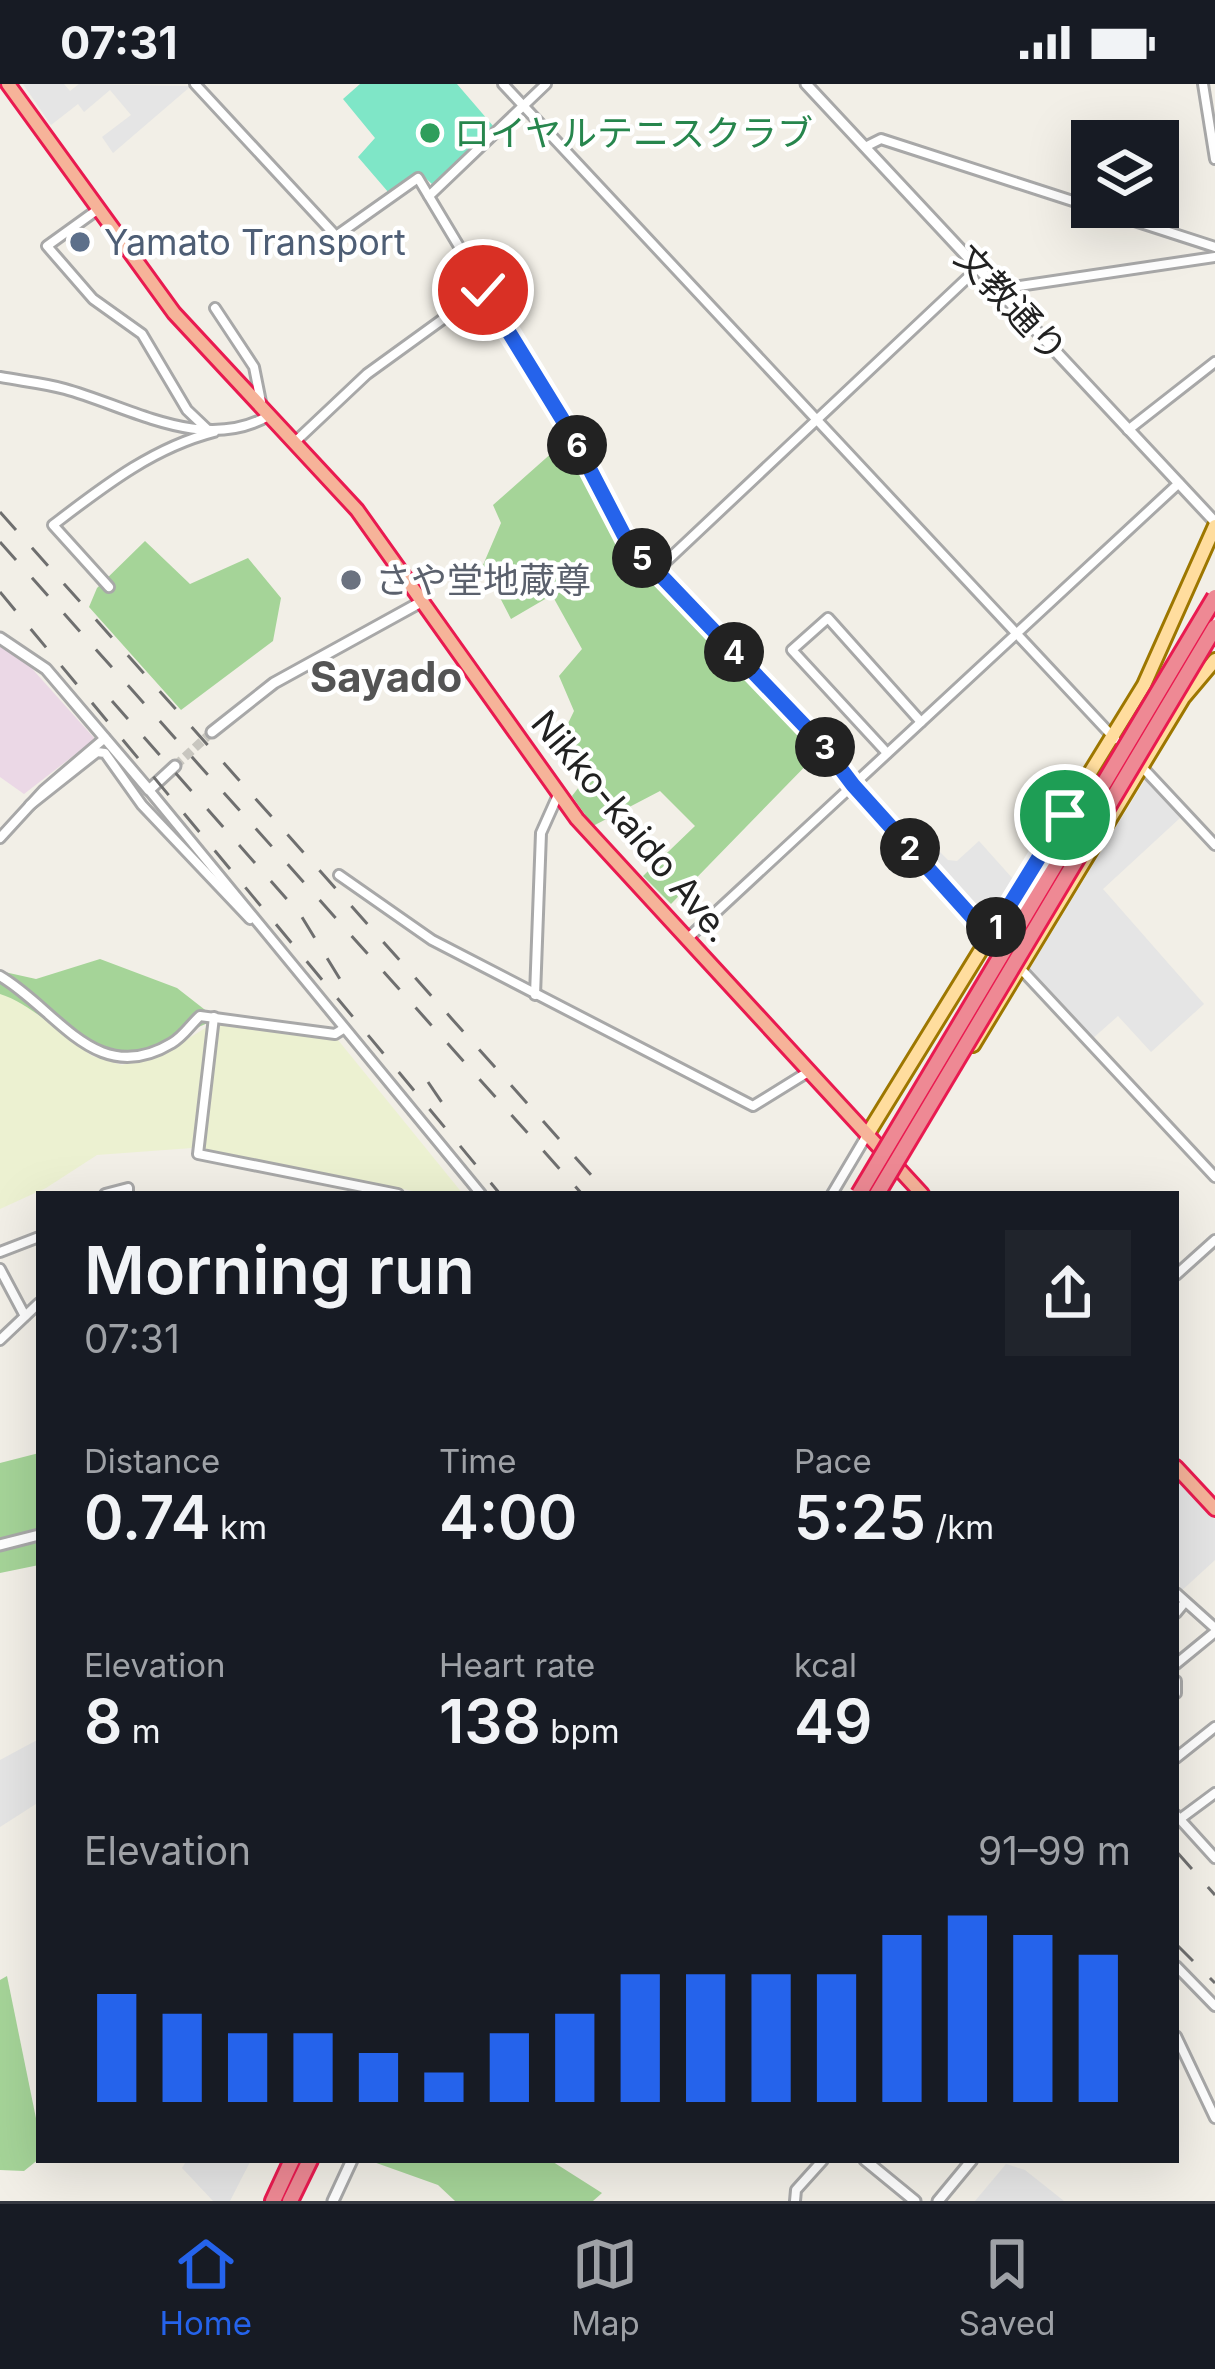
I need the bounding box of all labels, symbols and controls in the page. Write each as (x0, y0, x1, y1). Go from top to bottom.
text: 07:31 (60, 15, 178, 70)
place label: ロイヤルテニスクラブ (454, 111, 813, 155)
marker: ロイヤルテニスクラブ (417, 120, 443, 146)
map controls (1071, 120, 1179, 228)
button: layers (1071, 120, 1179, 228)
place label: Yamato Transport (104, 220, 406, 264)
marker: Yamato Transport (67, 229, 93, 255)
street label: 文教通り (946, 235, 1076, 371)
pin (432, 239, 534, 341)
icon: check (450, 257, 516, 323)
pin: 6 (547, 415, 607, 475)
text: 6 (566, 425, 588, 465)
pin: 5 (612, 528, 672, 588)
text: 5 (631, 538, 653, 578)
place label: さや堂地蔵尊 (375, 558, 591, 602)
marker: さや堂地蔵尊 (338, 567, 364, 593)
pin: 4 (704, 622, 764, 682)
text: 4 (723, 632, 745, 672)
district label: Sayado (310, 651, 462, 702)
street label: Nikko-kaido Ave. (522, 701, 742, 951)
pin: 3 (795, 717, 855, 777)
text: 3 (814, 727, 836, 767)
pin (1014, 764, 1116, 866)
icon: arrive (1032, 782, 1098, 848)
pin: 2 (880, 818, 940, 878)
text: 2 (900, 828, 920, 868)
pin: 1 (966, 897, 1026, 957)
text: 1 (989, 907, 1003, 947)
text: Morning run (84, 1230, 475, 1310)
button: share (1005, 1230, 1131, 1356)
text: 07:31 (84, 1315, 180, 1362)
text: Distance (84, 1441, 220, 1481)
text: Time (439, 1441, 516, 1481)
text: Pace (794, 1441, 872, 1481)
text: 0.74 (84, 1481, 211, 1553)
text: 4:00 (439, 1481, 577, 1553)
text: 5:25 (794, 1481, 926, 1553)
text: km (211, 1507, 267, 1547)
text: /km (926, 1507, 994, 1547)
text: Elevation (84, 1645, 225, 1685)
text: Heart rate (439, 1645, 595, 1685)
text: kcal (794, 1645, 857, 1685)
text: 8 (84, 1685, 122, 1757)
text: 138 (439, 1685, 541, 1757)
text: 49 (794, 1685, 872, 1757)
text: m (122, 1711, 161, 1751)
text: bpm (541, 1711, 620, 1751)
text: Elevation (84, 1827, 251, 1874)
text: 91–99 m (978, 1827, 1131, 1874)
tab: Home (160, 2231, 252, 2343)
tab: Map (571, 2231, 640, 2343)
tab: Saved (959, 2231, 1055, 2343)

